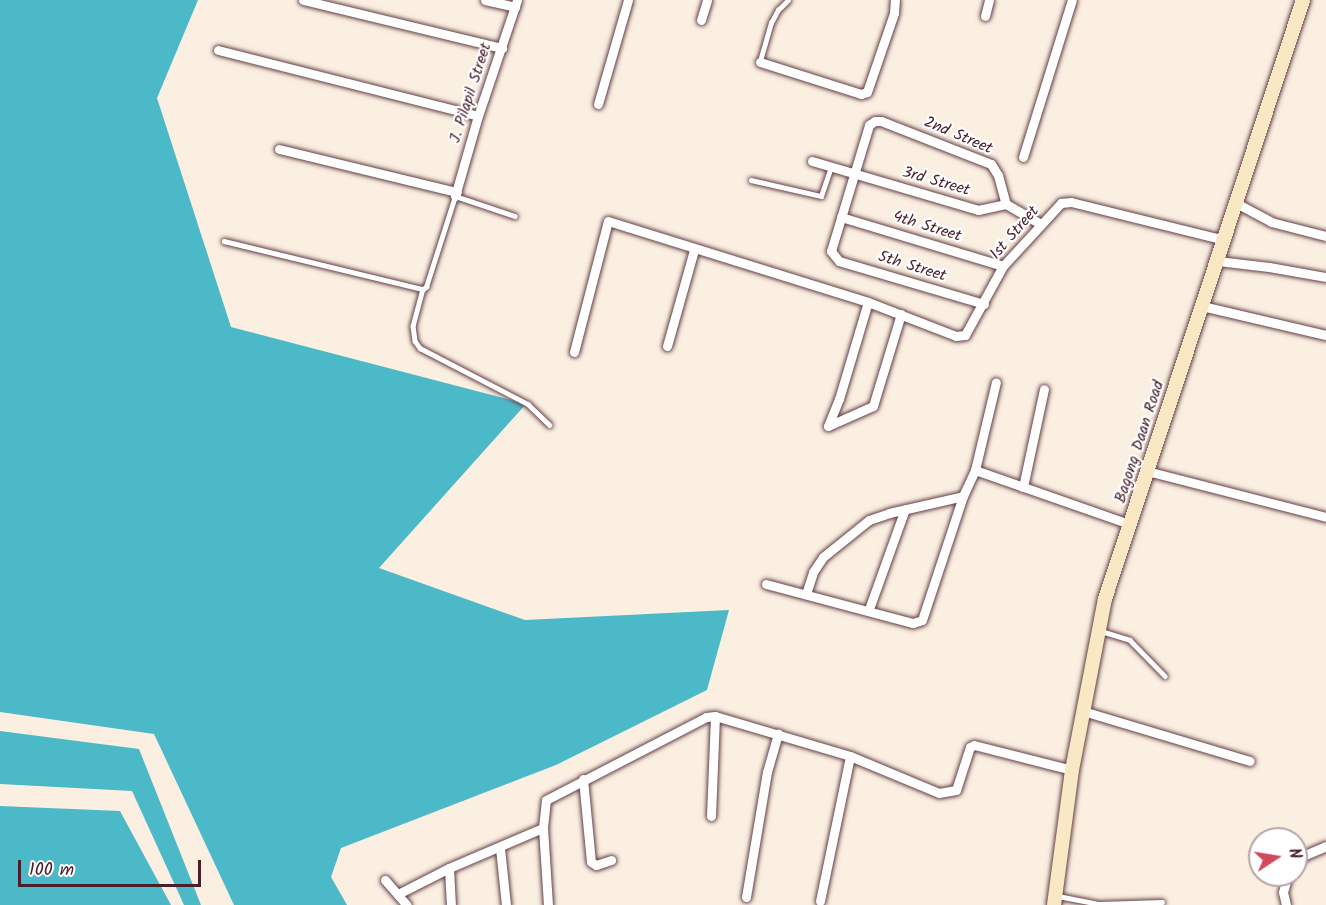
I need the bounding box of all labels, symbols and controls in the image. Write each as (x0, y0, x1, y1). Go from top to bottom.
street label: J. Pilapil Street (446, 41, 496, 145)
street label: 2nd Street (921, 113, 995, 159)
street label: 3rd Street (900, 163, 972, 201)
street label: 1st Street (986, 202, 1044, 264)
street label: 4th Street (890, 208, 964, 246)
street label: 5th Street (876, 248, 948, 286)
street label: Bagong Daan Road (1111, 378, 1169, 506)
north arrow (1248, 827, 1308, 887)
text: N (1281, 846, 1307, 861)
scale bar (21, 848, 204, 886)
text: 100 m (29, 856, 74, 885)

